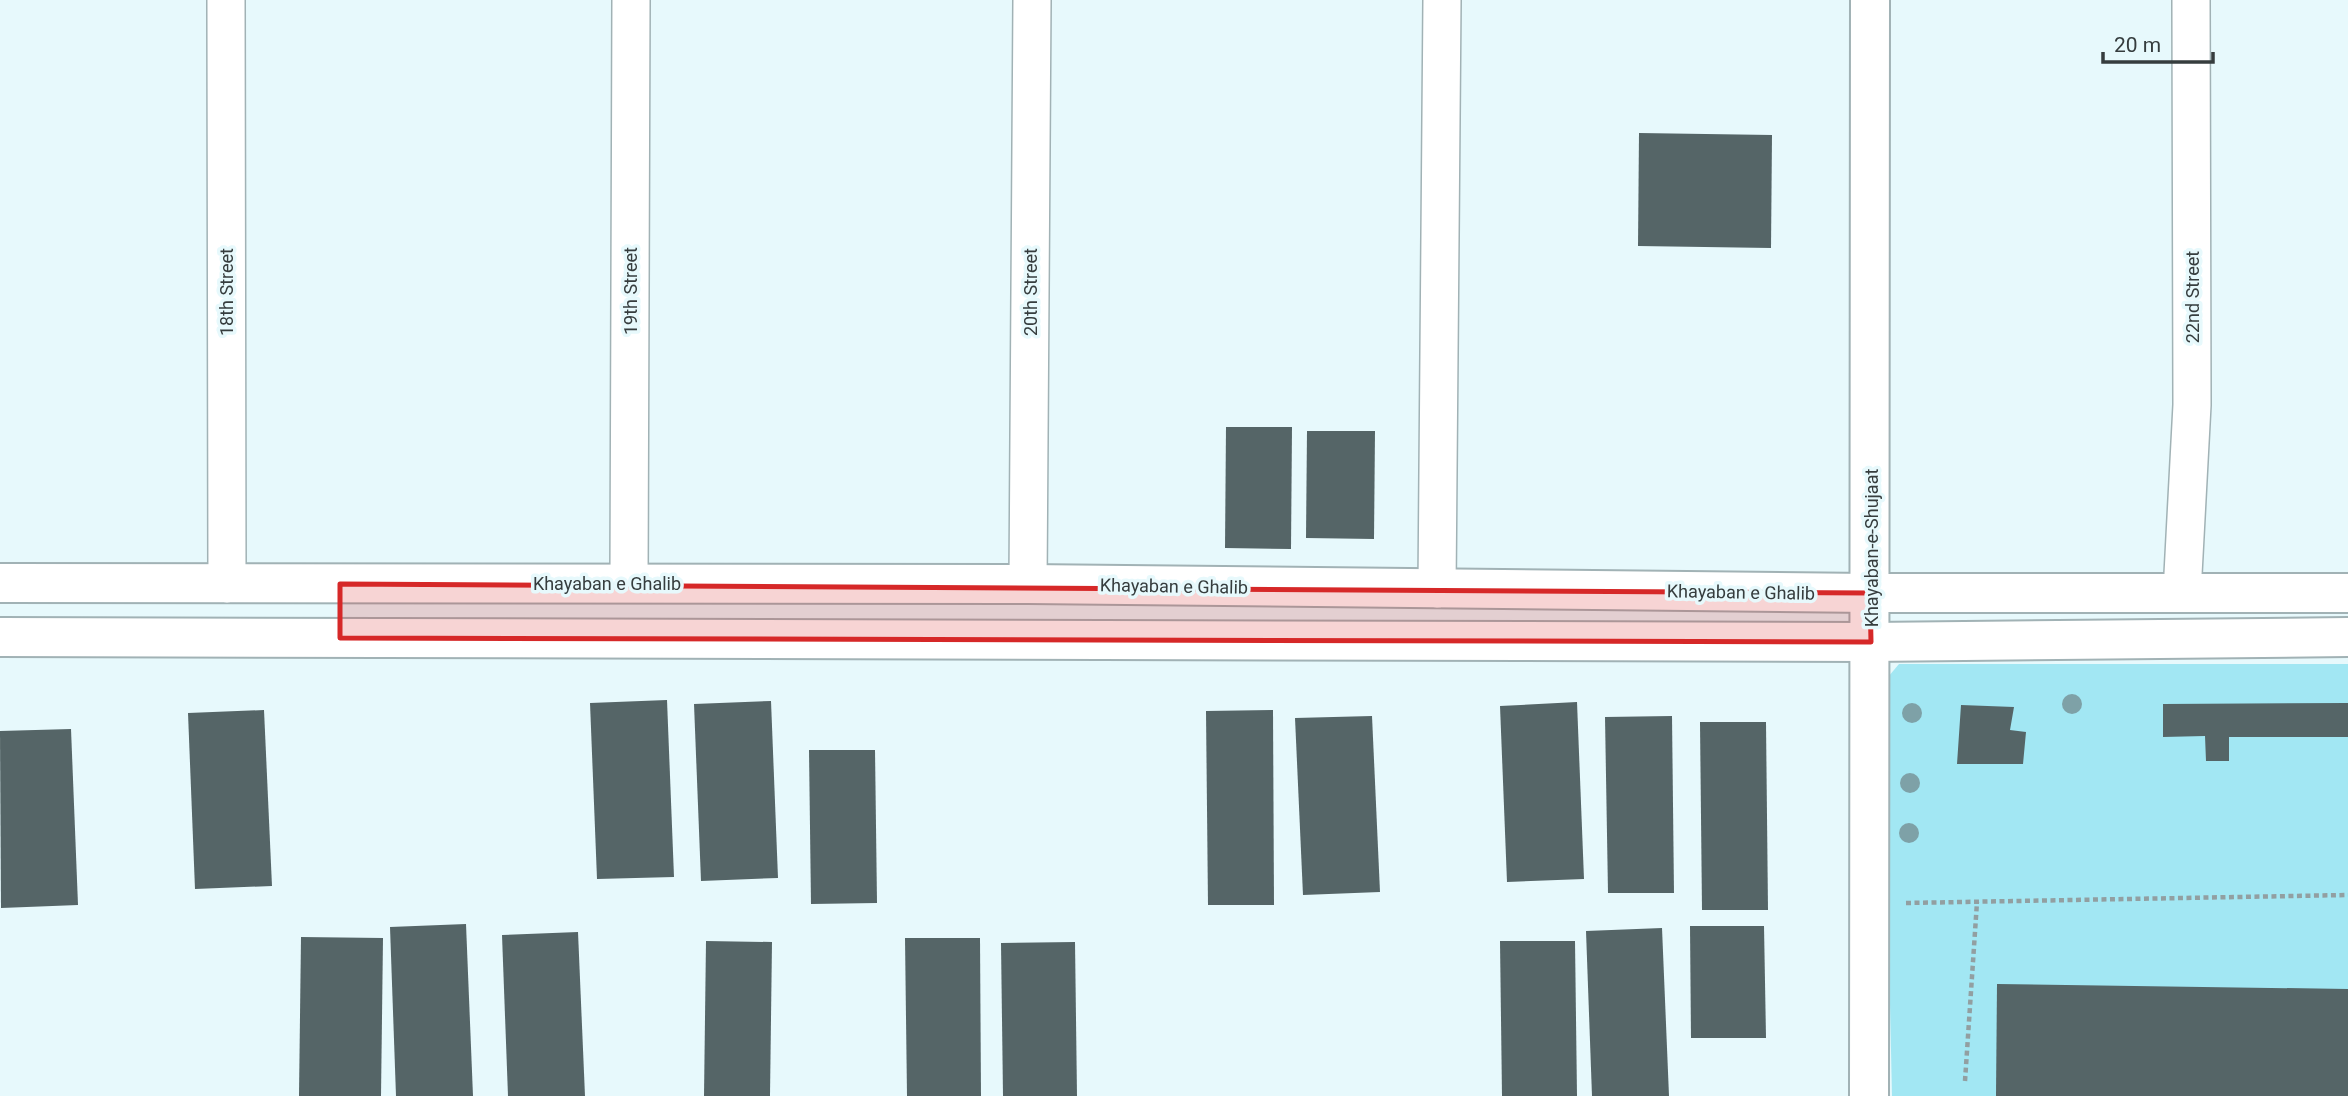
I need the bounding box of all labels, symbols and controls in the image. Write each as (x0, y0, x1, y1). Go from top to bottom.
scale bar (2103, 21, 2213, 65)
text: 20 m (2114, 33, 2161, 57)
street label: 19th Street (620, 247, 641, 335)
street label: 18th Street (216, 248, 237, 336)
street label: 20th Street (1020, 248, 1041, 336)
street label: 22nd Street (2182, 251, 2203, 343)
street label: Khayaban-e-Shujaat (1861, 469, 1882, 627)
street label: Khayaban e Ghalib (533, 573, 681, 594)
street label: Khayaban e Ghalib (1100, 574, 1248, 598)
street label: Khayaban e Ghalib (1667, 580, 1815, 604)

